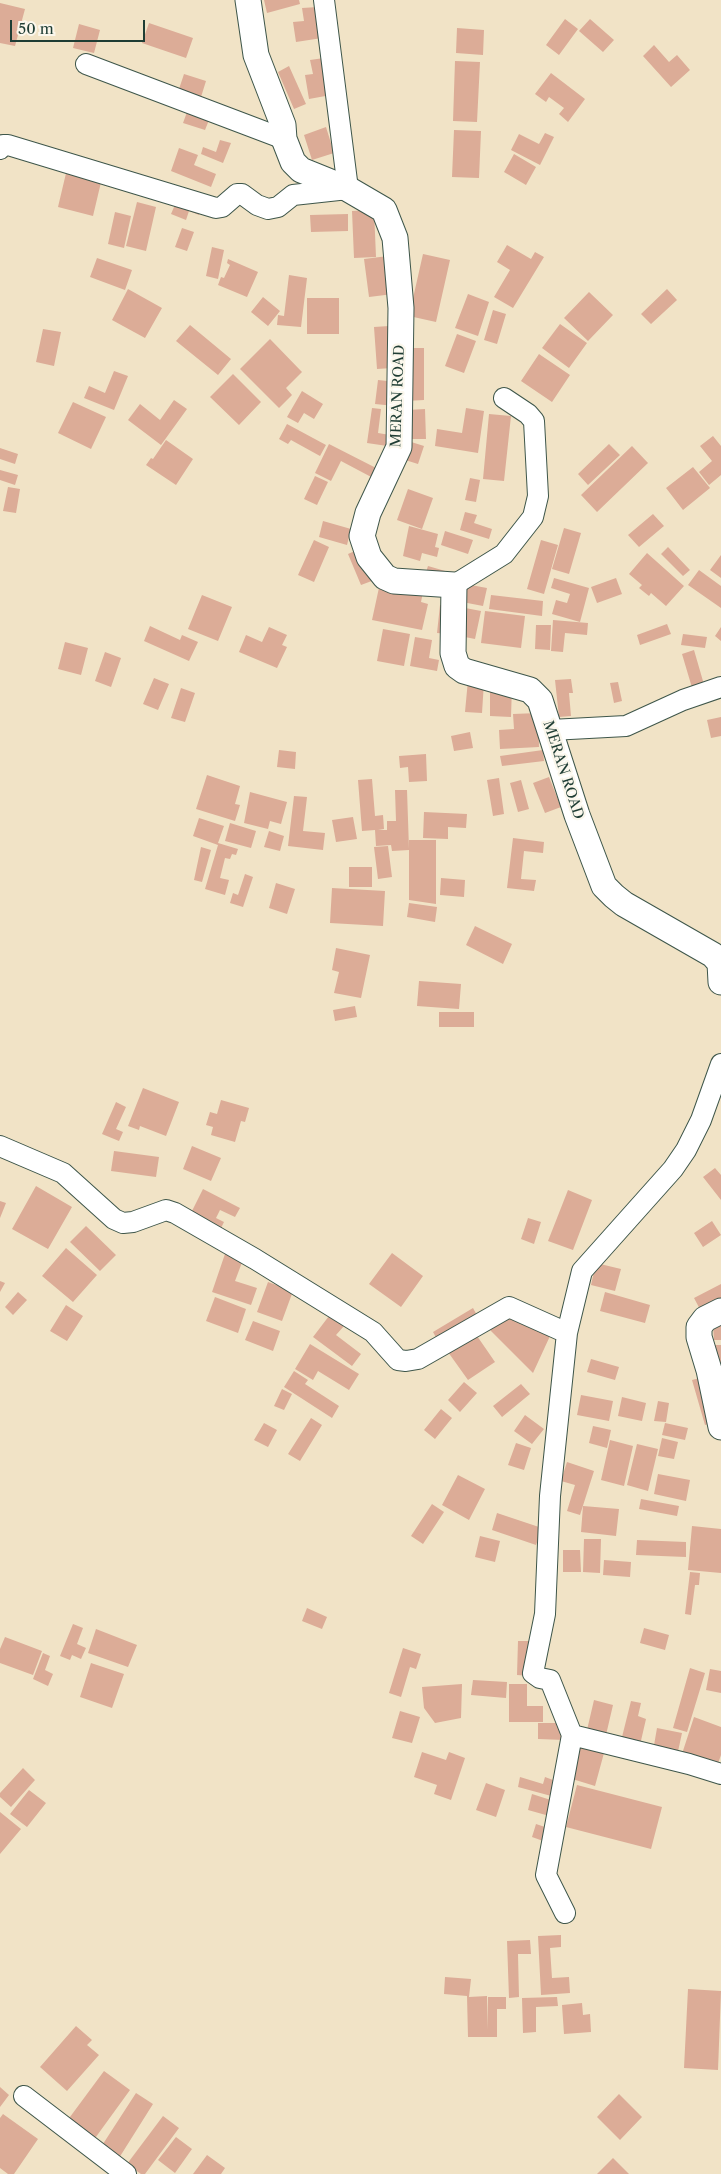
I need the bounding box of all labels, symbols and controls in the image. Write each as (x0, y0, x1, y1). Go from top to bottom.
scale bar (12, 10, 148, 42)
text: 50 m (18, 19, 54, 38)
street label: MERAN ROAD (388, 344, 408, 448)
street label: MERAN ROAD (539, 719, 587, 821)

